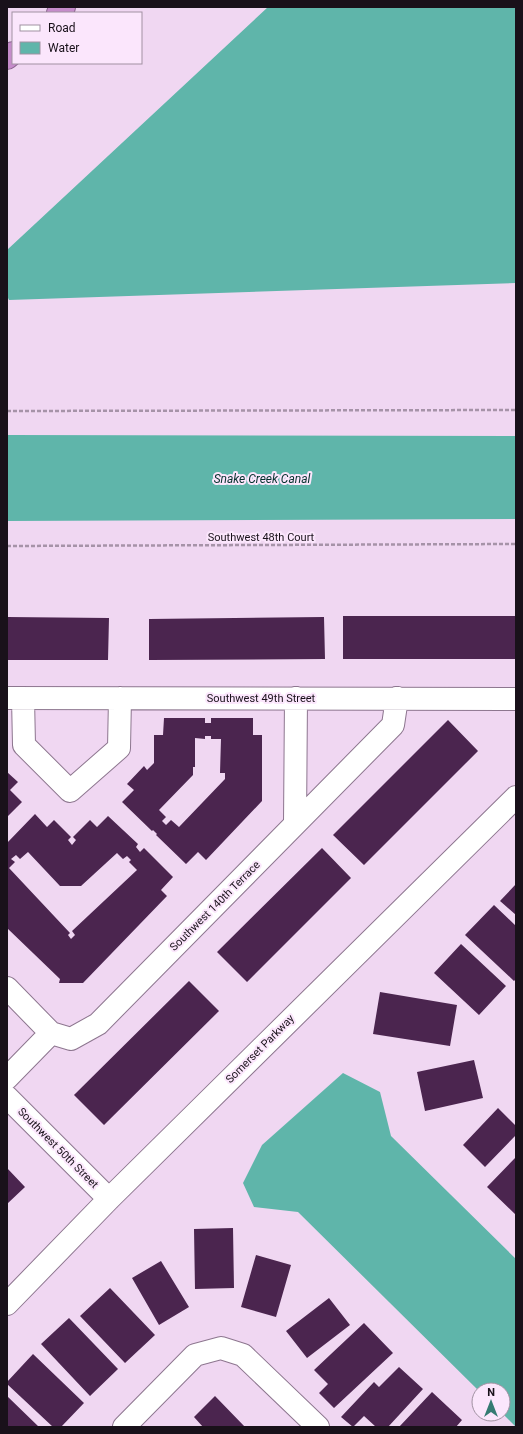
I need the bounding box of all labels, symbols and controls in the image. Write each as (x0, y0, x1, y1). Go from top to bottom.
legend (12, 12, 142, 64)
text: Road (48, 21, 76, 35)
text: Water (48, 41, 79, 55)
water label: Snake Creek Canal (214, 472, 311, 486)
street label: Southwest 48th Court (208, 531, 315, 544)
street label: Southwest 49th Street (207, 692, 316, 705)
street label: Southwest 140th Terrace (167, 858, 263, 954)
street label: Somerset Parkway (223, 1012, 297, 1086)
street label: Southwest 50th Street (15, 1105, 101, 1191)
north arrow (471, 1382, 511, 1422)
text: N (487, 1386, 495, 1399)

